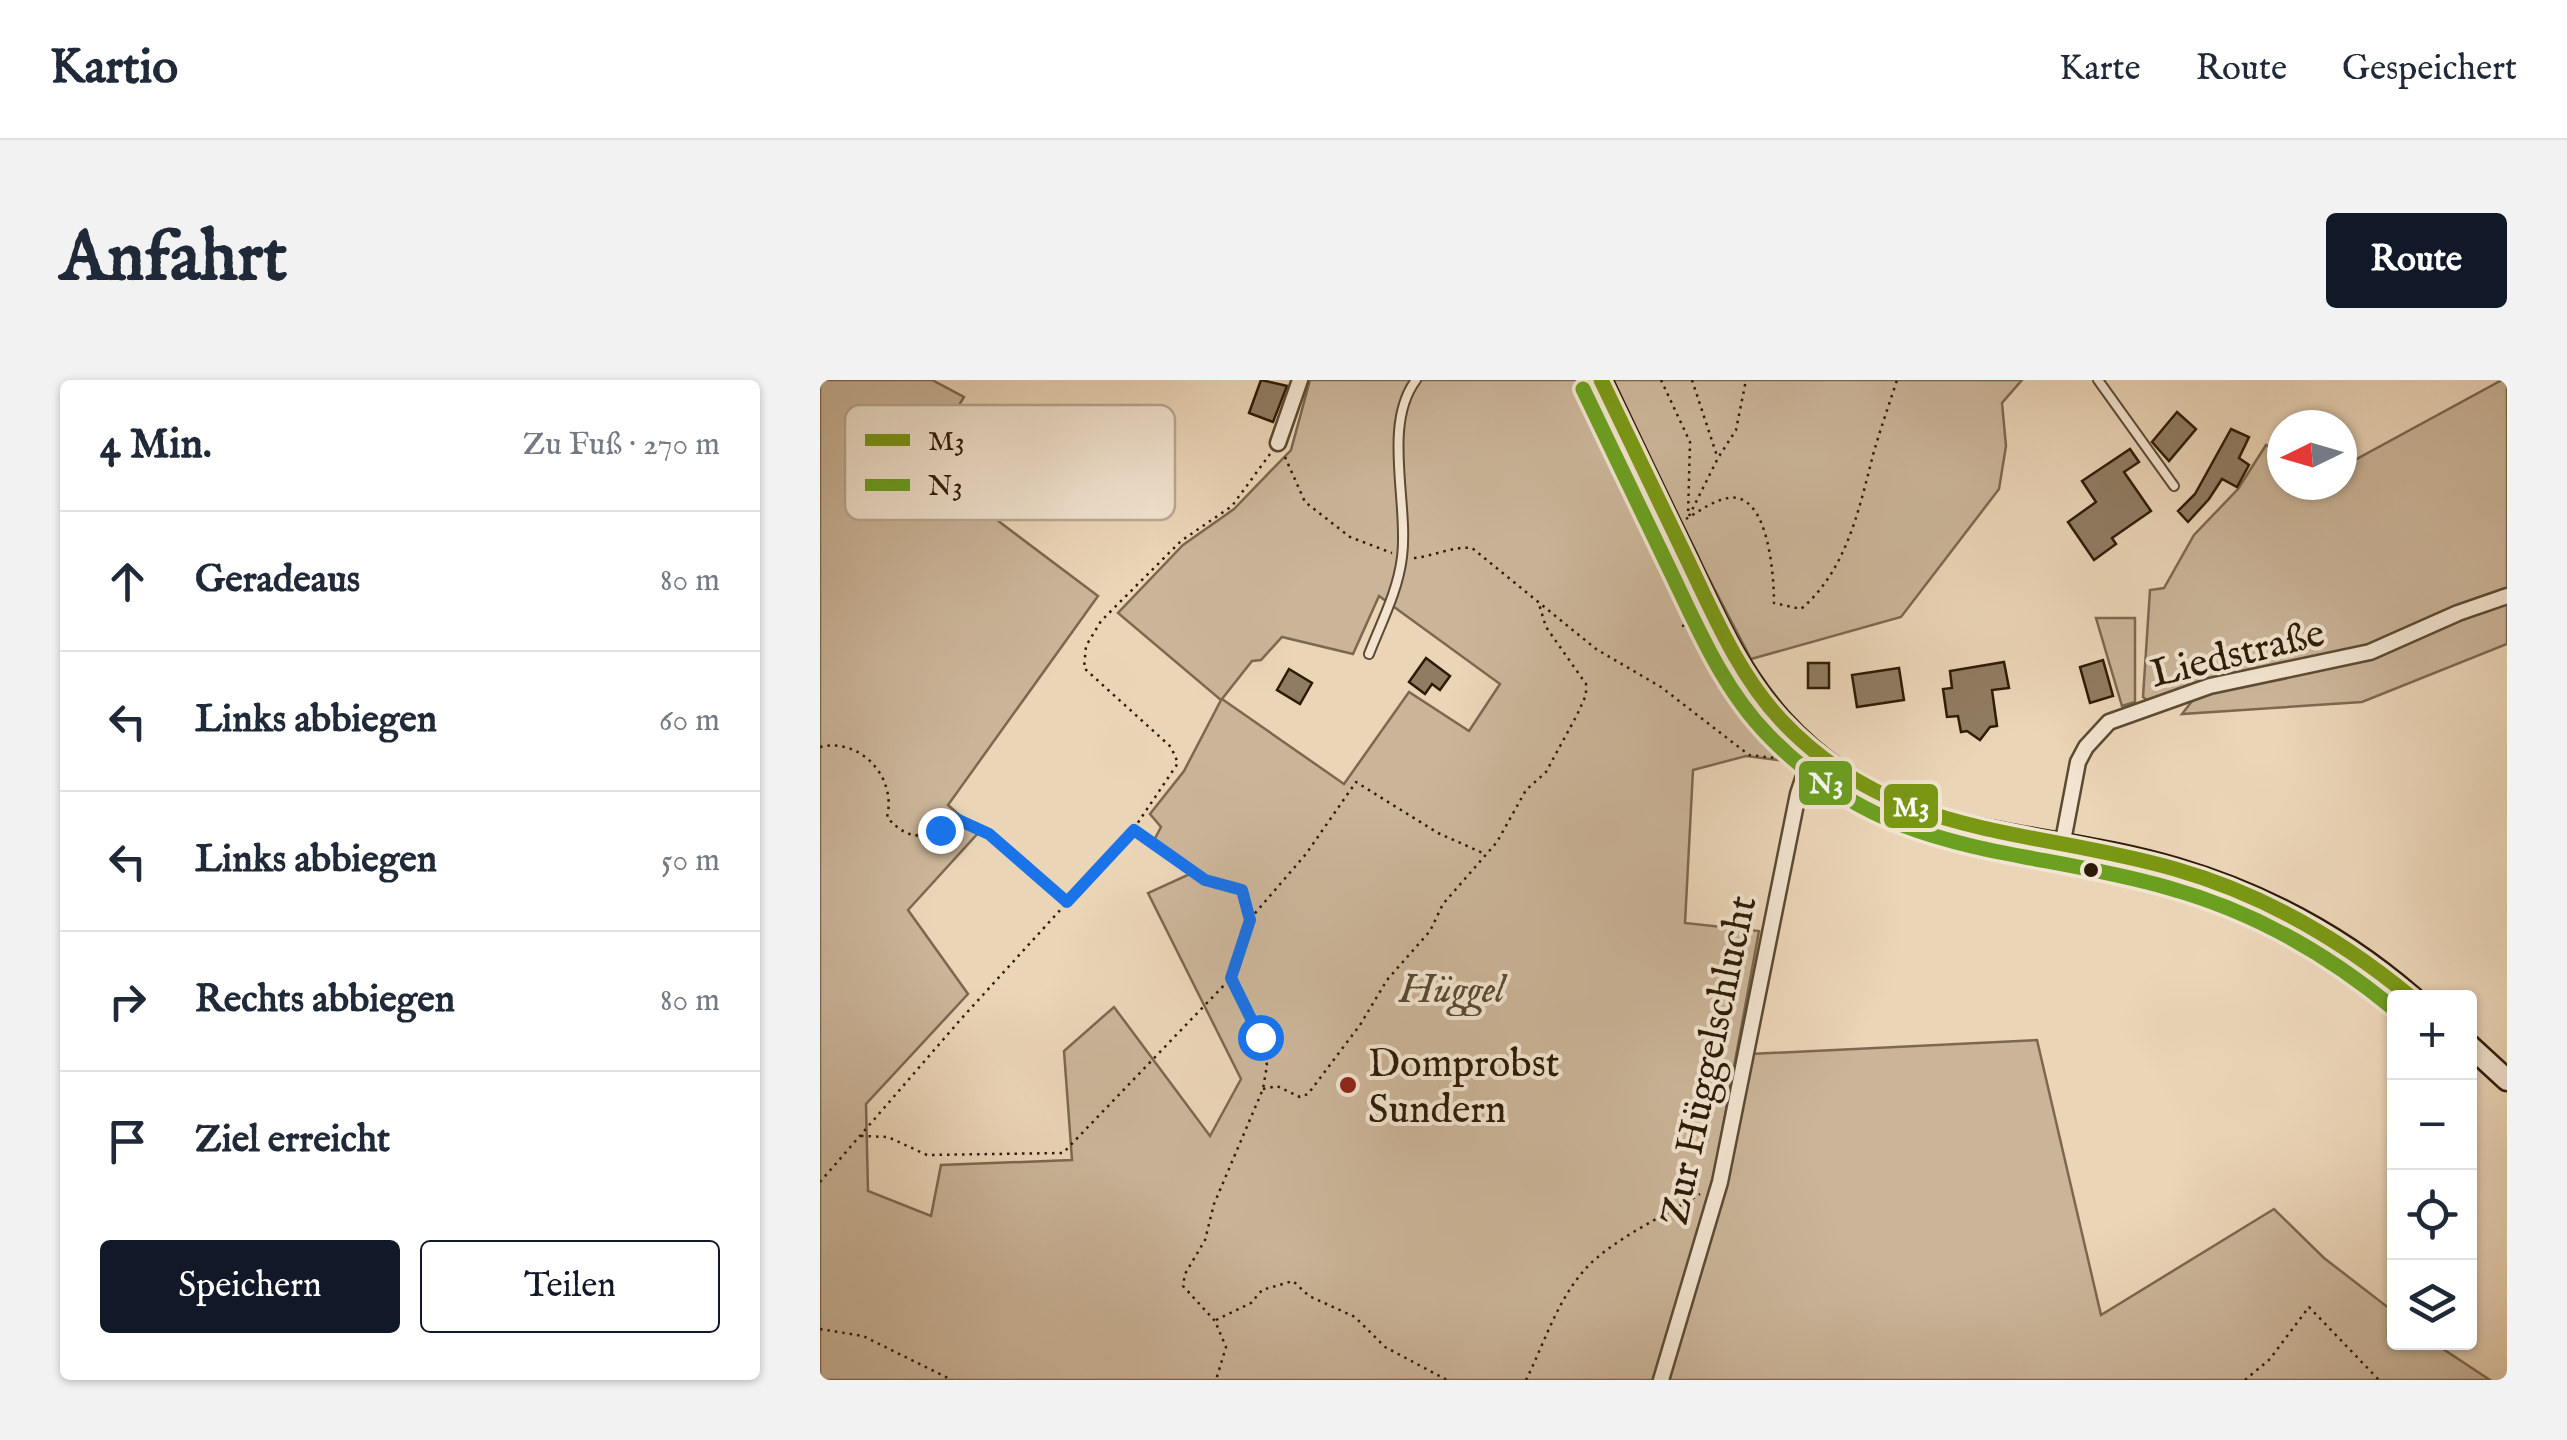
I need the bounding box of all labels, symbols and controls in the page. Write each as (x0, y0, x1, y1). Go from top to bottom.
text: Kartio (50, 39, 178, 99)
text: Karte (2059, 47, 2141, 92)
text: Route (2196, 47, 2287, 92)
text: Gespeichert (2342, 47, 2517, 92)
button: Route (2326, 213, 2507, 308)
text: Anfahrt (60, 216, 287, 304)
legend (845, 405, 1175, 520)
north arrow (2267, 410, 2357, 500)
text: 4 Min. (100, 419, 212, 472)
text: Zu Fuß · 270 m (523, 425, 720, 466)
text: M3 (928, 425, 965, 460)
text: N3 (928, 470, 963, 505)
icon: ahead (100, 554, 155, 609)
text: Geradeaus (195, 557, 360, 605)
text: 80 m (660, 561, 720, 602)
street label: Liedstraße (2146, 609, 2330, 702)
icon: left (100, 694, 155, 749)
text: Links abbiegen (195, 697, 437, 745)
text: 60 m (659, 701, 720, 742)
line badge: N3 (1797, 759, 1854, 807)
text: N3 (1808, 768, 1843, 803)
line badge: M3 (1882, 782, 1940, 830)
text: M3 (1893, 791, 1929, 826)
route end (918, 808, 964, 854)
icon: left (100, 834, 155, 889)
text: Links abbiegen (195, 837, 437, 885)
text: 50 m (661, 841, 720, 882)
unlabelled marker (2081, 860, 2101, 880)
street label: Zur Hüggelschlucht (1651, 891, 1770, 1230)
park label: Hüggel (1398, 966, 1508, 1017)
icon: right (100, 974, 155, 1029)
text: Rechts abbiegen (195, 977, 455, 1025)
text: 80 m (660, 981, 720, 1022)
map controls (2387, 990, 2477, 1350)
button: + (2387, 990, 2477, 1080)
route start (1238, 1015, 1284, 1061)
place label: Domprobst Sundern (1368, 1040, 1560, 1137)
marker: Domprobst Sundern (1337, 1074, 1359, 1096)
button: − (2387, 1080, 2477, 1170)
icon: arrive (100, 1114, 155, 1169)
text: Ziel erreicht (195, 1117, 390, 1165)
button: locate (2387, 1170, 2477, 1260)
button: Speichern (100, 1240, 400, 1333)
button: Teilen (420, 1240, 720, 1333)
button: layers (2387, 1260, 2477, 1350)

